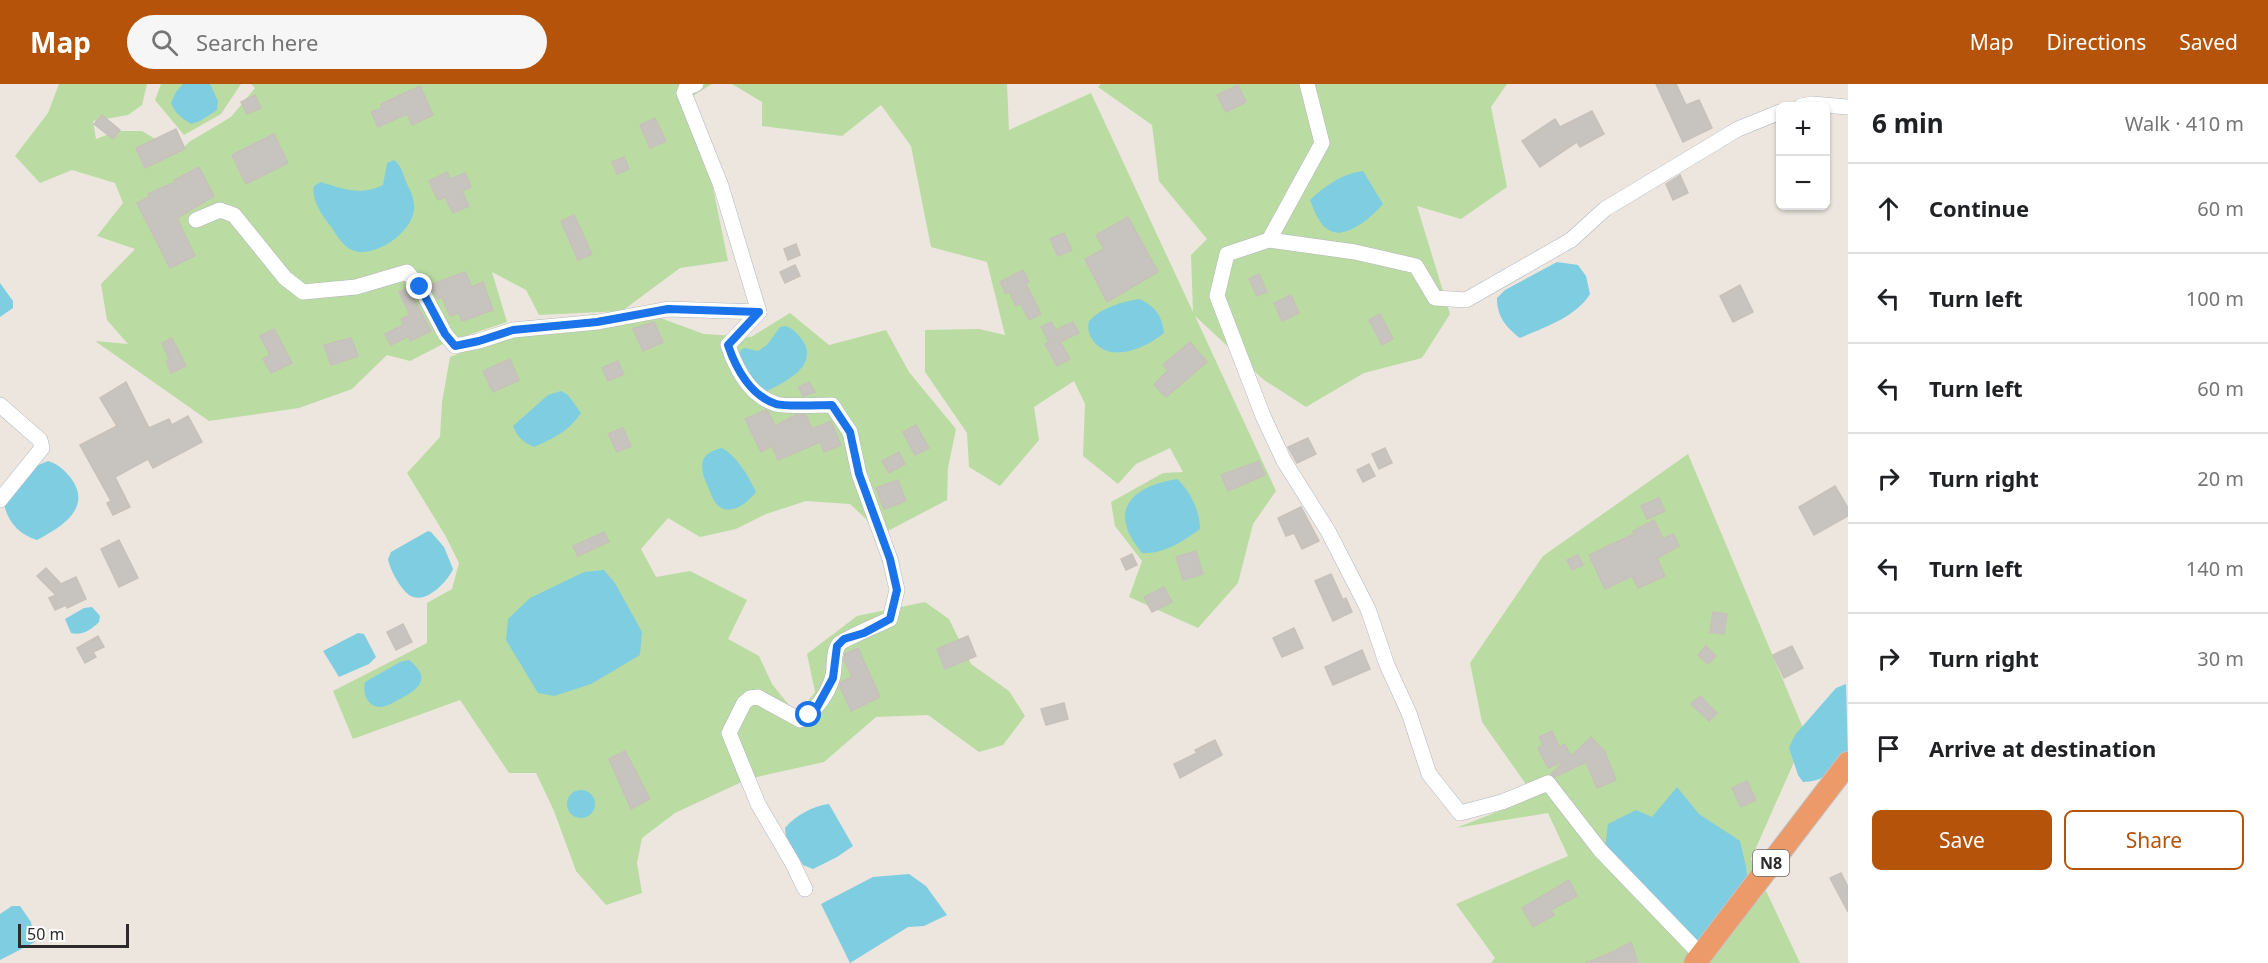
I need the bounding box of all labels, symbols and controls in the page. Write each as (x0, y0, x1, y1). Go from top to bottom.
search box (127, 15, 547, 69)
text: Map (30, 23, 91, 61)
icon: search (148, 26, 181, 59)
text: Search here (196, 27, 318, 57)
text: Map (1970, 28, 2014, 56)
text: Directions (2047, 28, 2146, 56)
text: Saved (2179, 28, 2238, 56)
map controls (1776, 102, 1830, 210)
button: + (1776, 102, 1830, 156)
text: 6 min (1872, 105, 1944, 141)
text: Walk · 410 m (2125, 110, 2244, 137)
button: − (1776, 156, 1830, 210)
icon: ahead (1872, 192, 1905, 225)
text: Continue (1929, 193, 2029, 223)
text: 60 m (2197, 195, 2244, 222)
route end (406, 273, 432, 299)
icon: left (1872, 282, 1905, 315)
text: Turn left (1929, 283, 2023, 313)
text: 100 m (2186, 285, 2244, 312)
icon: left (1872, 372, 1905, 405)
text: Turn left (1929, 373, 2023, 403)
text: 60 m (2197, 375, 2244, 402)
icon: right (1872, 462, 1905, 495)
text: Turn right (1929, 463, 2039, 493)
text: 20 m (2197, 465, 2244, 492)
icon: left (1872, 552, 1905, 585)
text: Turn left (1929, 553, 2023, 583)
text: 140 m (2186, 555, 2244, 582)
icon: right (1872, 642, 1905, 675)
text: Turn right (1929, 643, 2039, 673)
text: 30 m (2197, 645, 2244, 672)
route start (795, 701, 821, 727)
icon: arrive (1872, 732, 1905, 765)
text: Arrive at destination (1929, 733, 2156, 763)
button: Save (1872, 810, 2052, 870)
button: Share (2064, 810, 2244, 870)
road number: N8 (1753, 850, 1789, 876)
scale bar (18, 921, 129, 948)
text: 50 m (27, 923, 64, 945)

